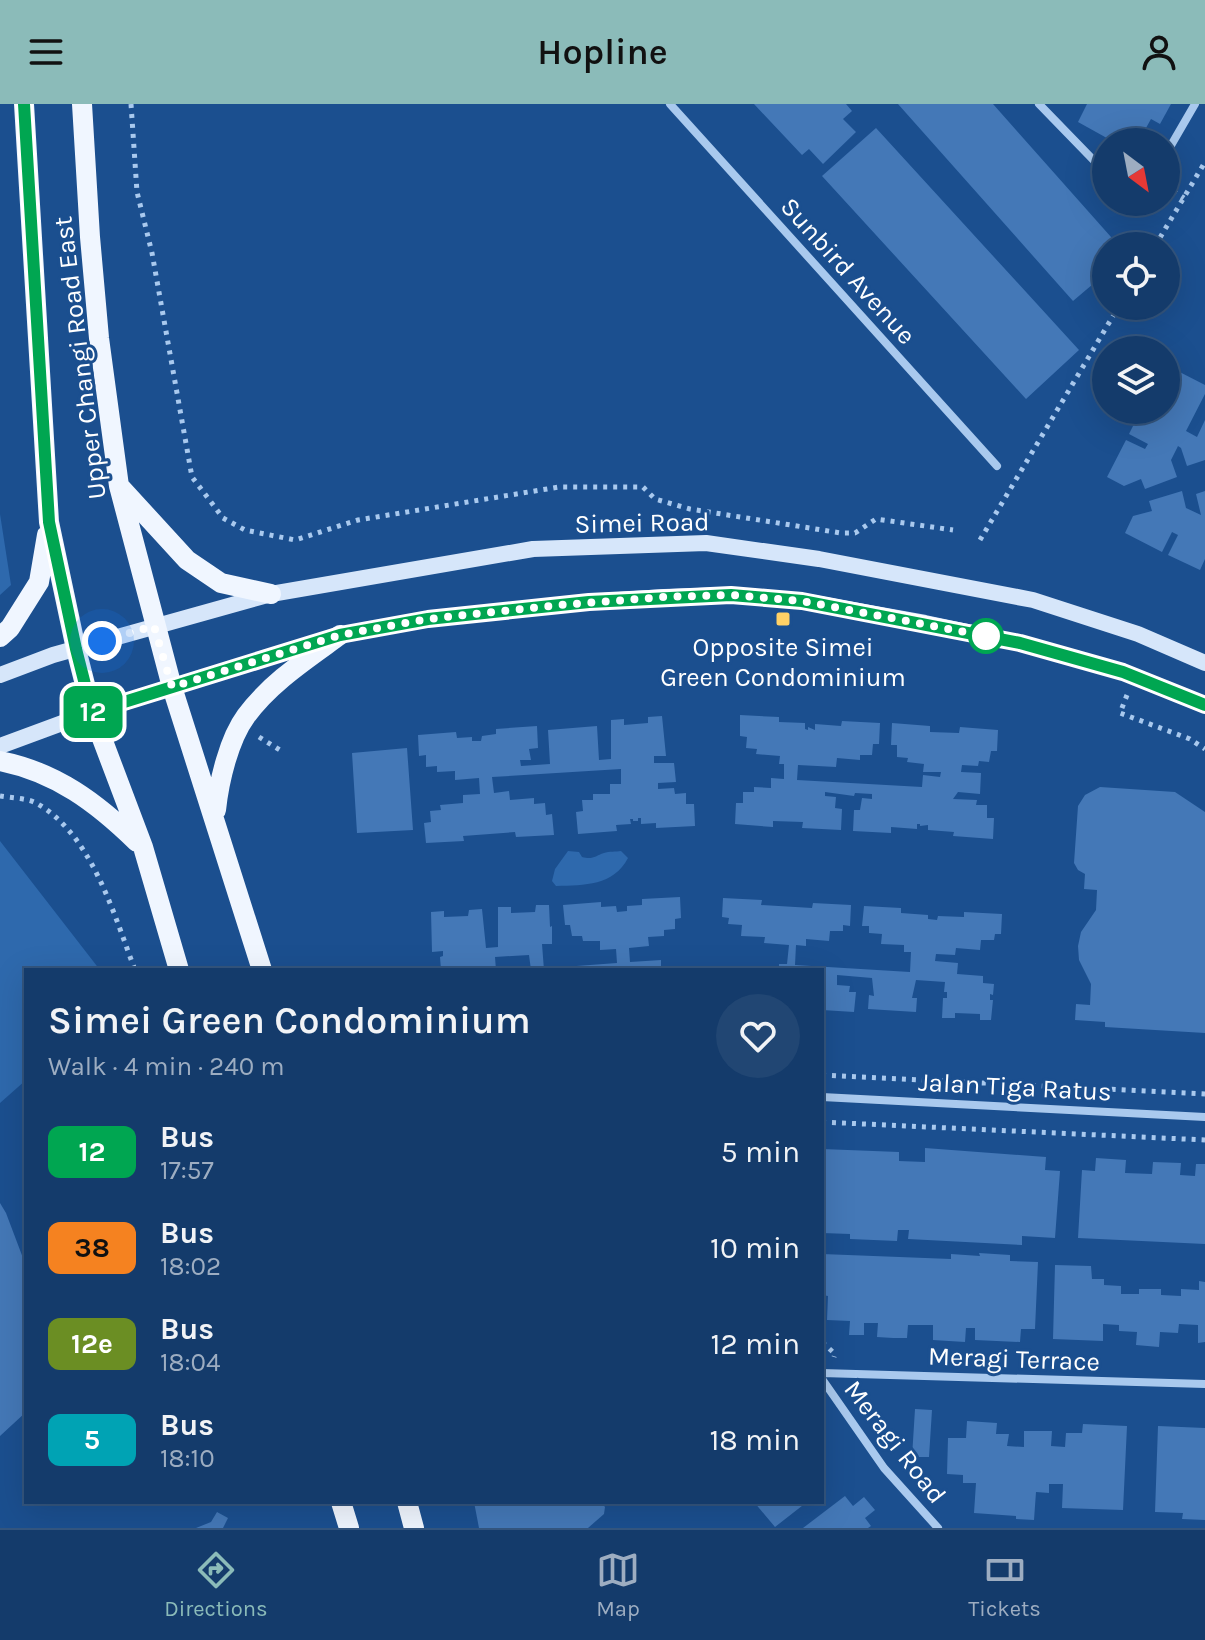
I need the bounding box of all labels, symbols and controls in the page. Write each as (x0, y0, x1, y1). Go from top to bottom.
icon: menu (24, 30, 68, 74)
icon: person (1137, 30, 1181, 74)
text: Hopline (537, 31, 668, 73)
north arrow (1092, 128, 1180, 216)
map controls (1092, 128, 1180, 424)
street label: Sunbird Avenue (774, 191, 922, 351)
street label: Upper Changi Road East (47, 214, 113, 501)
button: locate (1092, 232, 1180, 320)
button: layers (1092, 336, 1180, 424)
street label: Simei Road (574, 506, 710, 540)
marker: Opposite Simei Green Condominium (774, 610, 792, 628)
unlabelled marker (969, 619, 1003, 653)
your location (82, 621, 122, 661)
place label: Opposite Simei Green Condominium (660, 632, 906, 693)
line badge: 12 (57, 686, 129, 738)
text: 12 (80, 695, 106, 728)
button: heart (716, 994, 800, 1078)
text: Simei Green Condominium (48, 998, 531, 1043)
text: Walk · 4 min · 240 m (48, 1051, 285, 1082)
street label: Jalan Tiga Ratus (918, 1066, 1112, 1108)
text: Bus (160, 1119, 214, 1155)
text: 5 min (721, 1134, 800, 1170)
text: 12 (79, 1135, 105, 1168)
text: 17:57 (160, 1155, 214, 1186)
text: Bus (160, 1215, 214, 1251)
text: 10 min (710, 1230, 800, 1266)
text: 38 (74, 1231, 110, 1264)
text: 18:02 (160, 1251, 221, 1282)
text: Bus (160, 1311, 214, 1347)
text: 12 min (710, 1326, 800, 1362)
text: 12e (71, 1327, 113, 1360)
street label: Meragi Terrace (928, 1341, 1100, 1377)
text: 18:04 (160, 1347, 221, 1378)
street label: Meragi Road (837, 1374, 953, 1510)
text: Bus (160, 1407, 214, 1443)
text: 18 min (709, 1422, 800, 1458)
text: 5 (84, 1423, 100, 1456)
text: 18:10 (160, 1443, 215, 1474)
tab: Directions (164, 1548, 268, 1622)
tab: Map (596, 1548, 640, 1622)
tab: Tickets (968, 1548, 1041, 1622)

